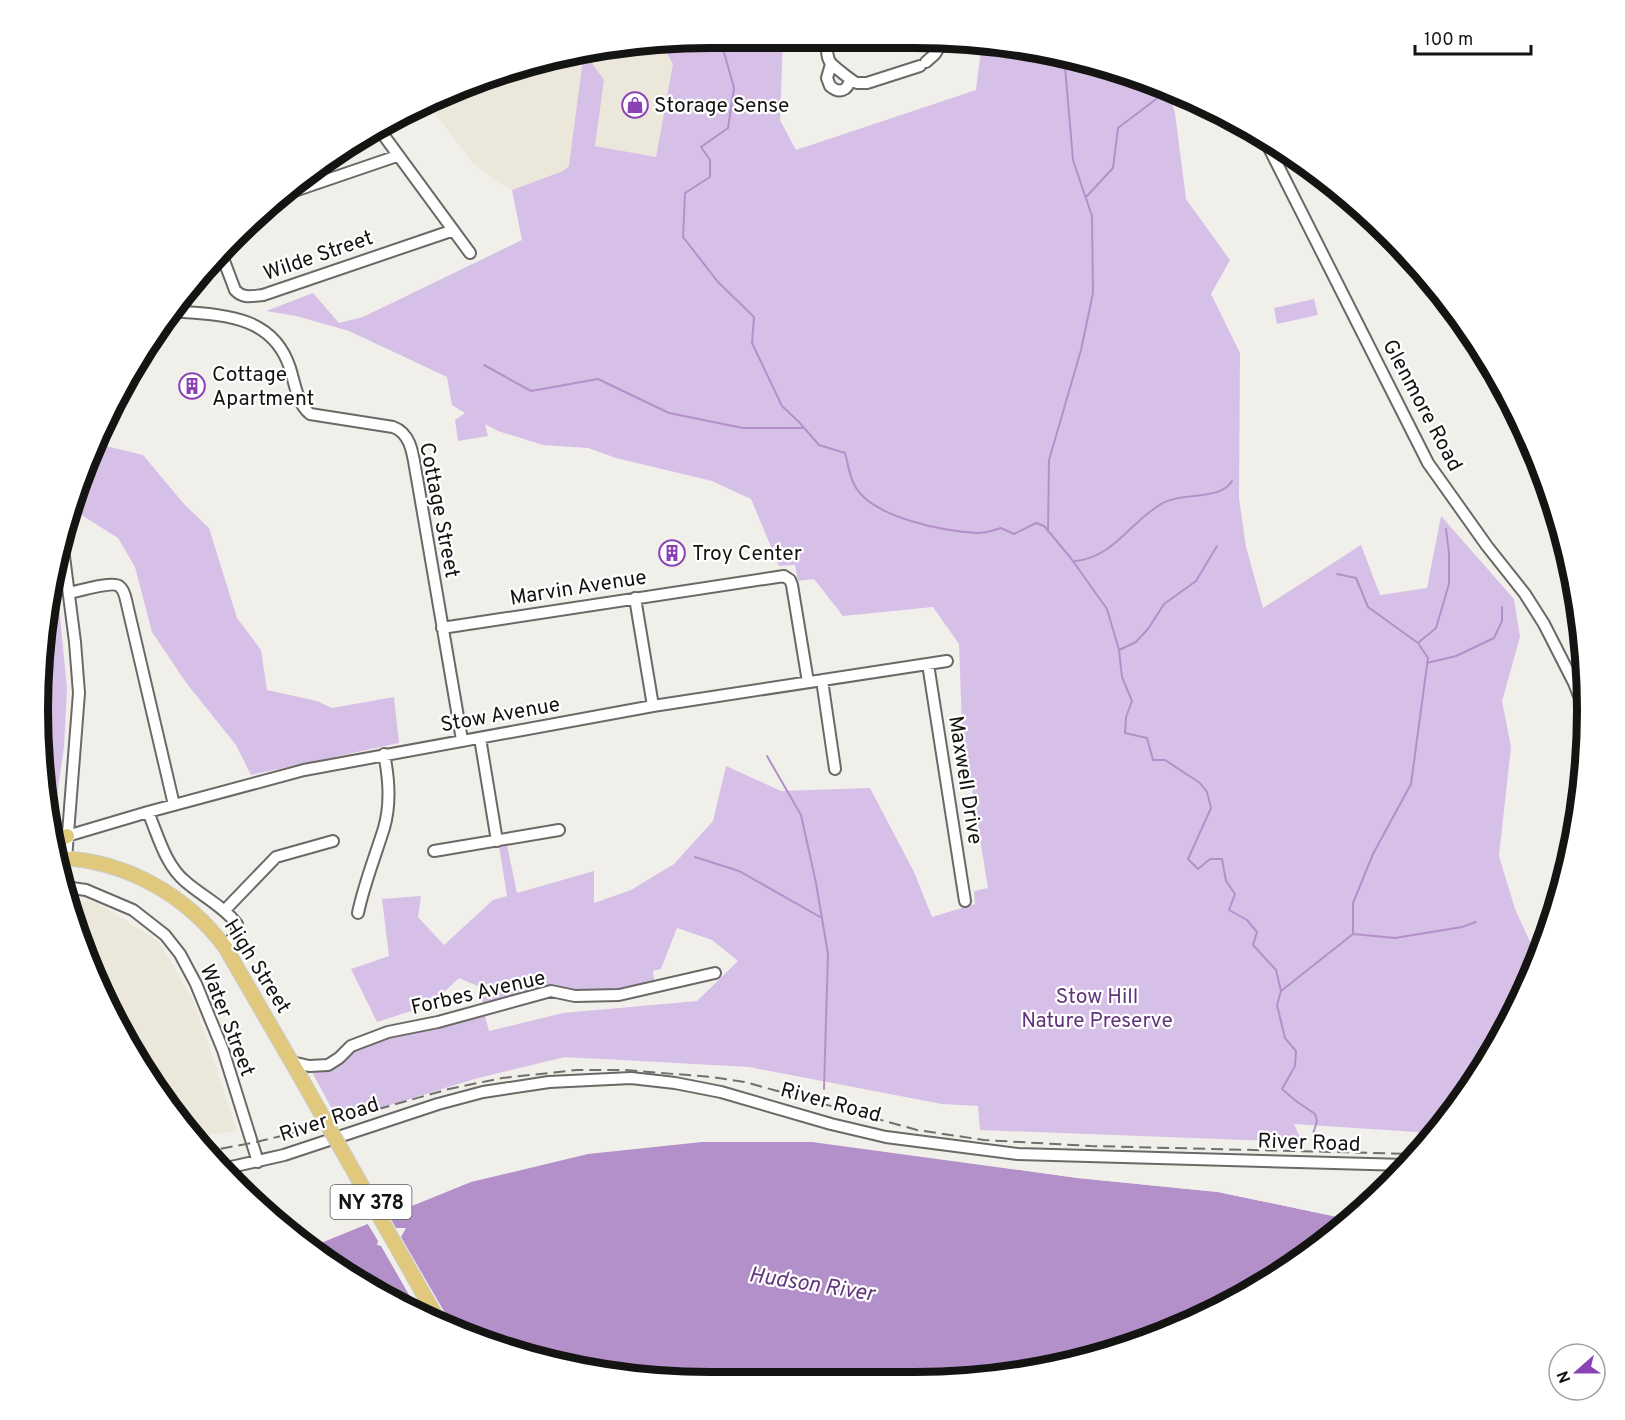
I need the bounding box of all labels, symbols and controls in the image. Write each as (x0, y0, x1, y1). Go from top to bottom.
scale bar (1415, 18, 1530, 56)
text: 100 m (1424, 29, 1473, 52)
shop icon: Storage Sense (620, 90, 650, 120)
place label: Storage Sense (654, 93, 789, 120)
street label: Wilde Street (260, 225, 377, 288)
street label: Glenmore Road (1376, 335, 1468, 476)
place label: Cottage Apartment (212, 362, 314, 413)
building icon: Cottage Apartment (177, 371, 207, 401)
street label: Cottage Street (412, 440, 465, 580)
building icon: Troy Center (657, 538, 687, 568)
place label: Troy Center (692, 541, 802, 568)
street label: Marvin Avenue (508, 564, 649, 613)
street label: Stow Avenue (438, 692, 562, 739)
street label: Maxwell Drive (941, 714, 988, 847)
street label: High Street (217, 915, 296, 1019)
street label: Water Street (193, 961, 260, 1080)
street label: Forbes Avenue (408, 965, 548, 1022)
park label: Stow Hill Nature Preserve (1021, 984, 1173, 1035)
street label: River Road (777, 1077, 884, 1130)
street label: River Road (276, 1092, 383, 1149)
street label: River Road (1257, 1128, 1361, 1159)
road number: NY 378 (330, 1185, 412, 1219)
water label: Hudson River (747, 1262, 878, 1309)
north arrow (1547, 1342, 1607, 1402)
text: N (1553, 1368, 1576, 1386)

